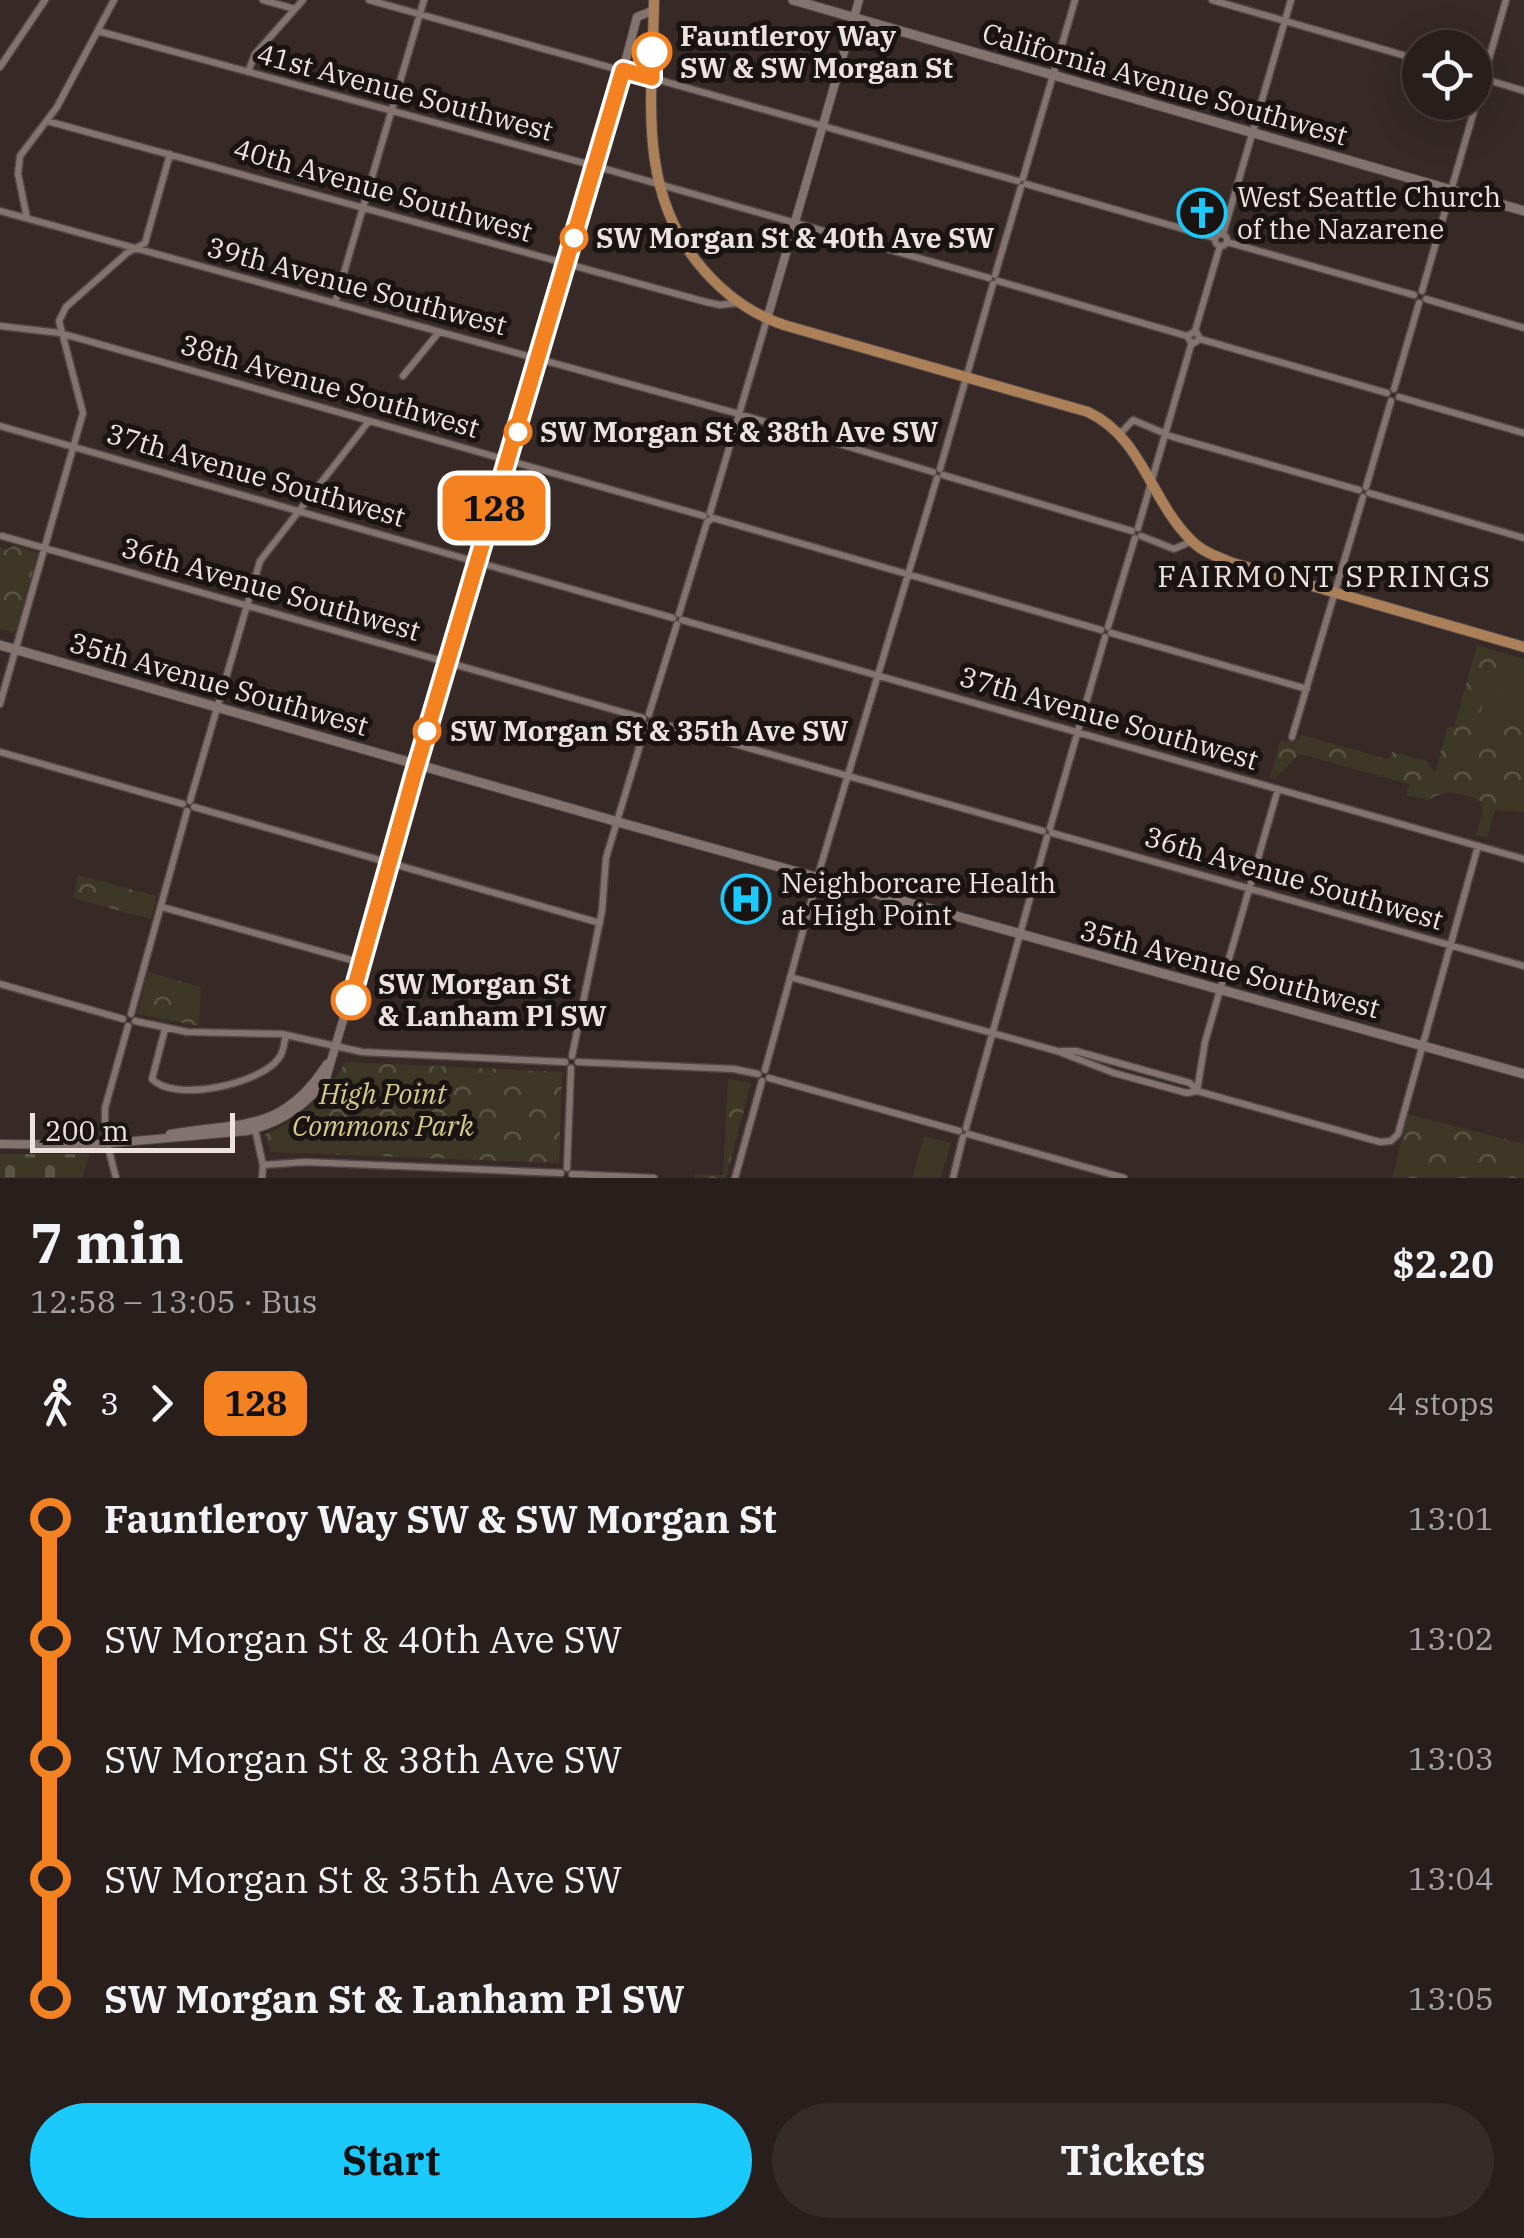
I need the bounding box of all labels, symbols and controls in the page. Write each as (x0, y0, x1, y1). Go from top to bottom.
street label: California Avenue Southwest (978, 14, 1352, 153)
place label: Fauntleroy Way SW & SW Morgan St (680, 17, 953, 86)
map controls (1402, 30, 1492, 120)
button: locate (1402, 30, 1492, 120)
marker: Fauntleroy Way SW & SW Morgan St (633, 33, 671, 71)
street label: 41st Avenue Southwest (253, 34, 557, 149)
street label: 40th Avenue Southwest (230, 129, 537, 250)
place label: West Seattle Church of the Nazarene (1237, 178, 1501, 247)
church icon: West Seattle Church of the Nazarene (1176, 187, 1228, 239)
place label: SW Morgan St & 40th Ave SW (596, 219, 995, 256)
marker: SW Morgan St & 40th Ave SW (561, 225, 587, 251)
street label: 39th Avenue Southwest (203, 228, 511, 343)
street label: 38th Avenue Southwest (177, 325, 484, 446)
place label: SW Morgan St & 38th Ave SW (540, 413, 939, 450)
street label: 37th Avenue Southwest (103, 414, 410, 535)
marker: SW Morgan St & 38th Ave SW (505, 419, 531, 445)
line badge: 128 (436, 476, 552, 540)
text: 128 (462, 485, 526, 531)
street label: 36th Avenue Southwest (118, 528, 425, 649)
district label: FAIRMONT SPRINGS (1157, 556, 1493, 595)
street label: 35th Avenue Southwest (66, 623, 373, 744)
street label: 37th Avenue Southwest (956, 657, 1263, 778)
place label: SW Morgan St & 35th Ave SW (450, 712, 849, 749)
marker: SW Morgan St & 35th Ave SW (414, 718, 440, 744)
street label: 36th Avenue Southwest (1141, 817, 1448, 938)
place label: Neighborcare Health at High Point (781, 864, 1056, 933)
hospital icon: Neighborcare Health at High Point (720, 873, 772, 925)
street label: 35th Avenue Southwest (1076, 911, 1384, 1026)
place label: SW Morgan St & Lanham Pl SW (378, 965, 607, 1034)
marker: SW Morgan St & Lanham Pl SW (332, 981, 370, 1019)
park label: High Point Commons Park (292, 1075, 474, 1144)
scale bar (30, 1108, 235, 1152)
text: 200 m (45, 1112, 129, 1149)
text: 7 min (30, 1207, 184, 1278)
text: $2.20 (1392, 1239, 1494, 1288)
text: 12:58 – 13:05 · Bus (30, 1280, 317, 1322)
icon: walk (30, 1376, 85, 1431)
icon: forward (134, 1376, 189, 1431)
text: 128 (224, 1380, 287, 1426)
text: 3 (100, 1382, 119, 1424)
text: 4 stops (1387, 1382, 1494, 1424)
text: Fauntleroy Way SW & SW Morgan St (104, 1494, 777, 1543)
text: 13:01 (1408, 1497, 1494, 1539)
text: SW Morgan St & 40th Ave SW (104, 1614, 622, 1663)
text: 13:02 (1408, 1617, 1494, 1659)
text: SW Morgan St & 38th Ave SW (104, 1734, 622, 1783)
text: 13:03 (1408, 1737, 1494, 1779)
text: SW Morgan St & 35th Ave SW (104, 1854, 622, 1903)
text: 13:04 (1408, 1857, 1494, 1899)
text: SW Morgan St & Lanham Pl SW (104, 1974, 685, 2023)
text: 13:05 (1408, 1977, 1494, 2019)
button: Start (30, 2103, 752, 2218)
button: Tickets (772, 2103, 1494, 2218)

